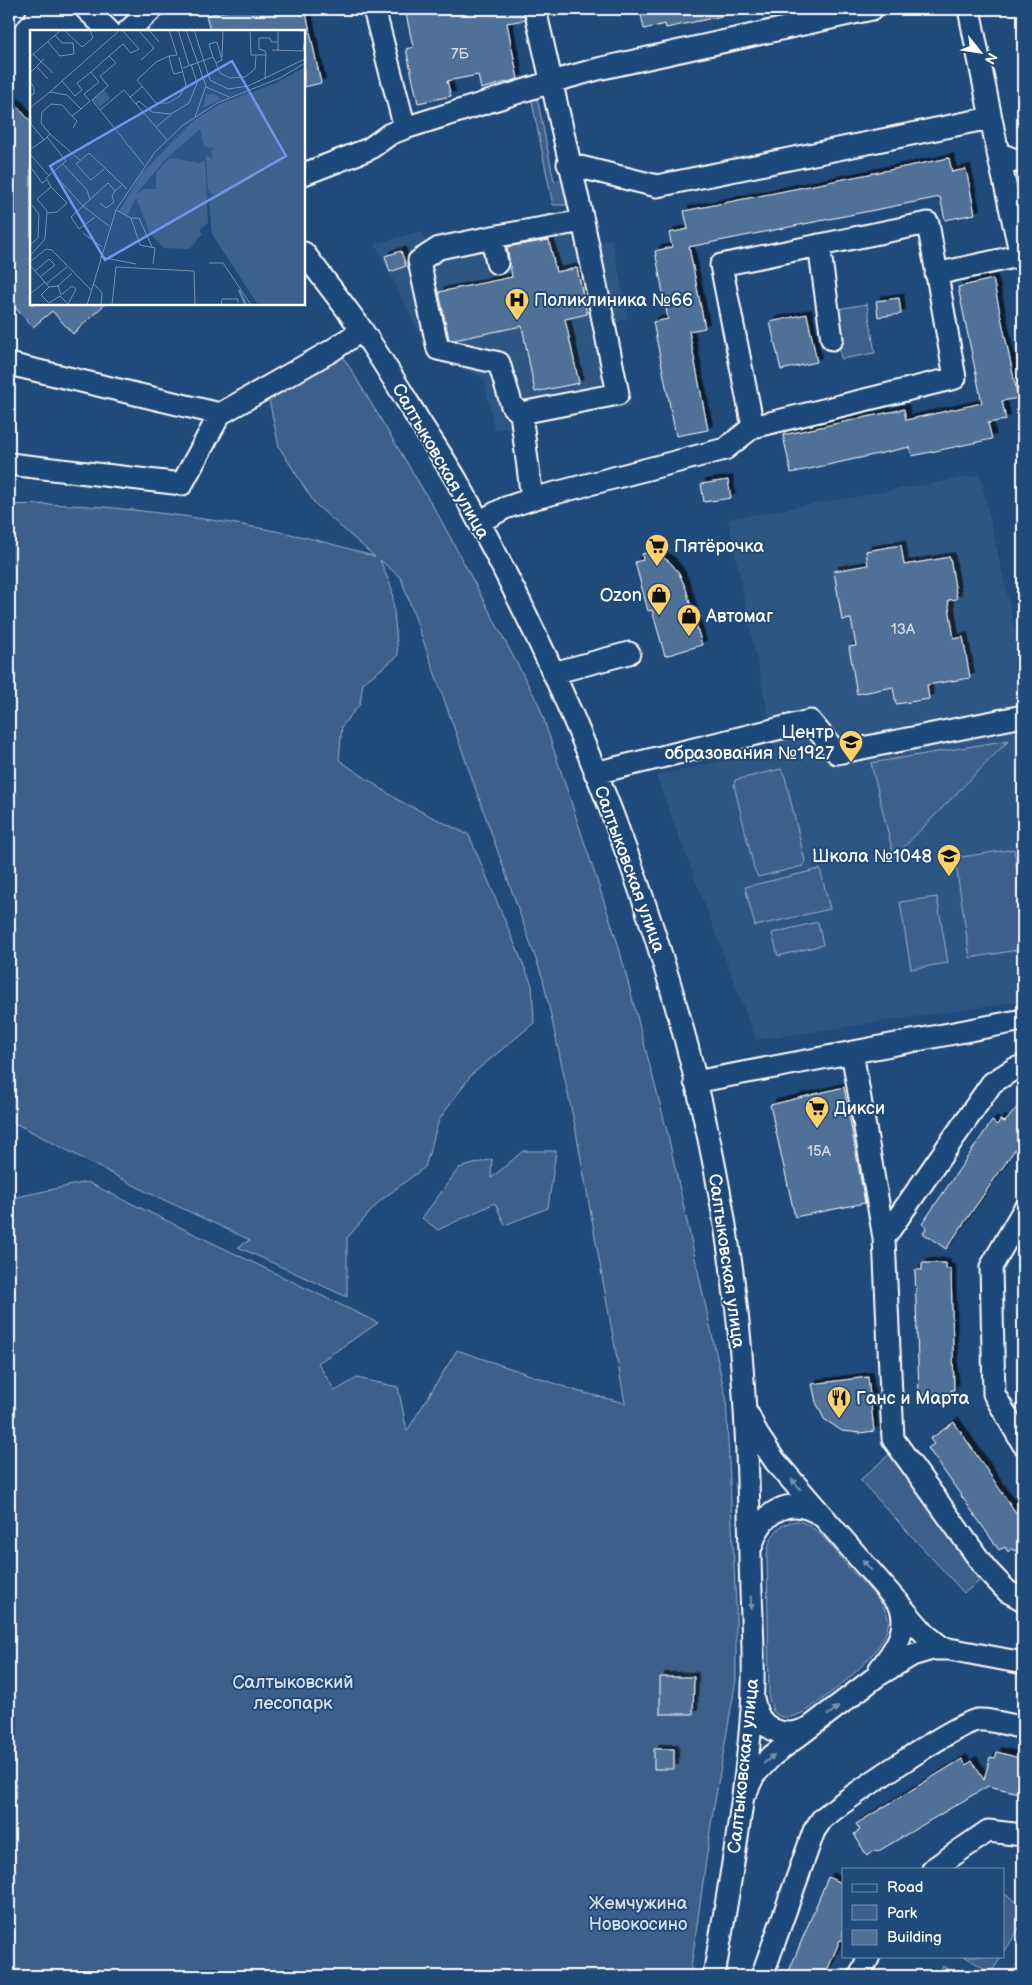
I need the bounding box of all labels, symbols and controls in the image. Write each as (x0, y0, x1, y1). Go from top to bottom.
north arrow (954, 28, 1004, 78)
inset map (30, 30, 305, 305)
house number: 7Б (451, 45, 469, 64)
text: N (981, 49, 1001, 67)
hospital icon: Поликлиника №66 (504, 287, 530, 321)
place label: Поликлиника №66 (534, 290, 693, 311)
street label: Салтыковская улица (388, 380, 494, 543)
supermarket icon: Пятёрочка (644, 533, 670, 567)
place label: Пятёрочка (674, 536, 765, 557)
shop icon: Ozon (646, 582, 672, 616)
place label: Ozon (600, 585, 642, 606)
shop icon: Автомаг (676, 603, 702, 637)
place label: Автомаг (705, 606, 773, 627)
house number: 13А (891, 620, 916, 639)
place label: Центр образования №1927 (665, 722, 834, 764)
school or university icon: Центр образования №1927 (838, 729, 864, 763)
street label: Салтыковская улица (590, 783, 670, 956)
school or university icon: Школа №1048 (936, 843, 962, 877)
place label: Школа №1048 (812, 846, 932, 867)
supermarket icon: Дикси (804, 1095, 830, 1129)
place label: Дикси (834, 1098, 885, 1119)
house number: 15А (807, 1142, 832, 1161)
street label: Салтыковская улица (704, 1173, 749, 1350)
restaurant icon: Ганс и Марта (826, 1385, 852, 1419)
place label: Ганс и Марта (856, 1388, 970, 1409)
one-way arrow (790, 1478, 802, 1490)
one-way arrow (862, 1559, 873, 1571)
one-way arrow (748, 1595, 756, 1611)
park label: Салтыковский лесопарк (232, 1672, 354, 1714)
street label: Салтыковская улица (724, 1677, 763, 1855)
one-way arrow (826, 1705, 839, 1716)
one-way arrow (762, 1754, 775, 1765)
legend (842, 1868, 1004, 1958)
text: Road (887, 1878, 923, 1897)
park label: Жемчужина Новокосино (589, 1893, 688, 1935)
text: Park (887, 1904, 918, 1923)
text: Building (887, 1928, 942, 1947)

